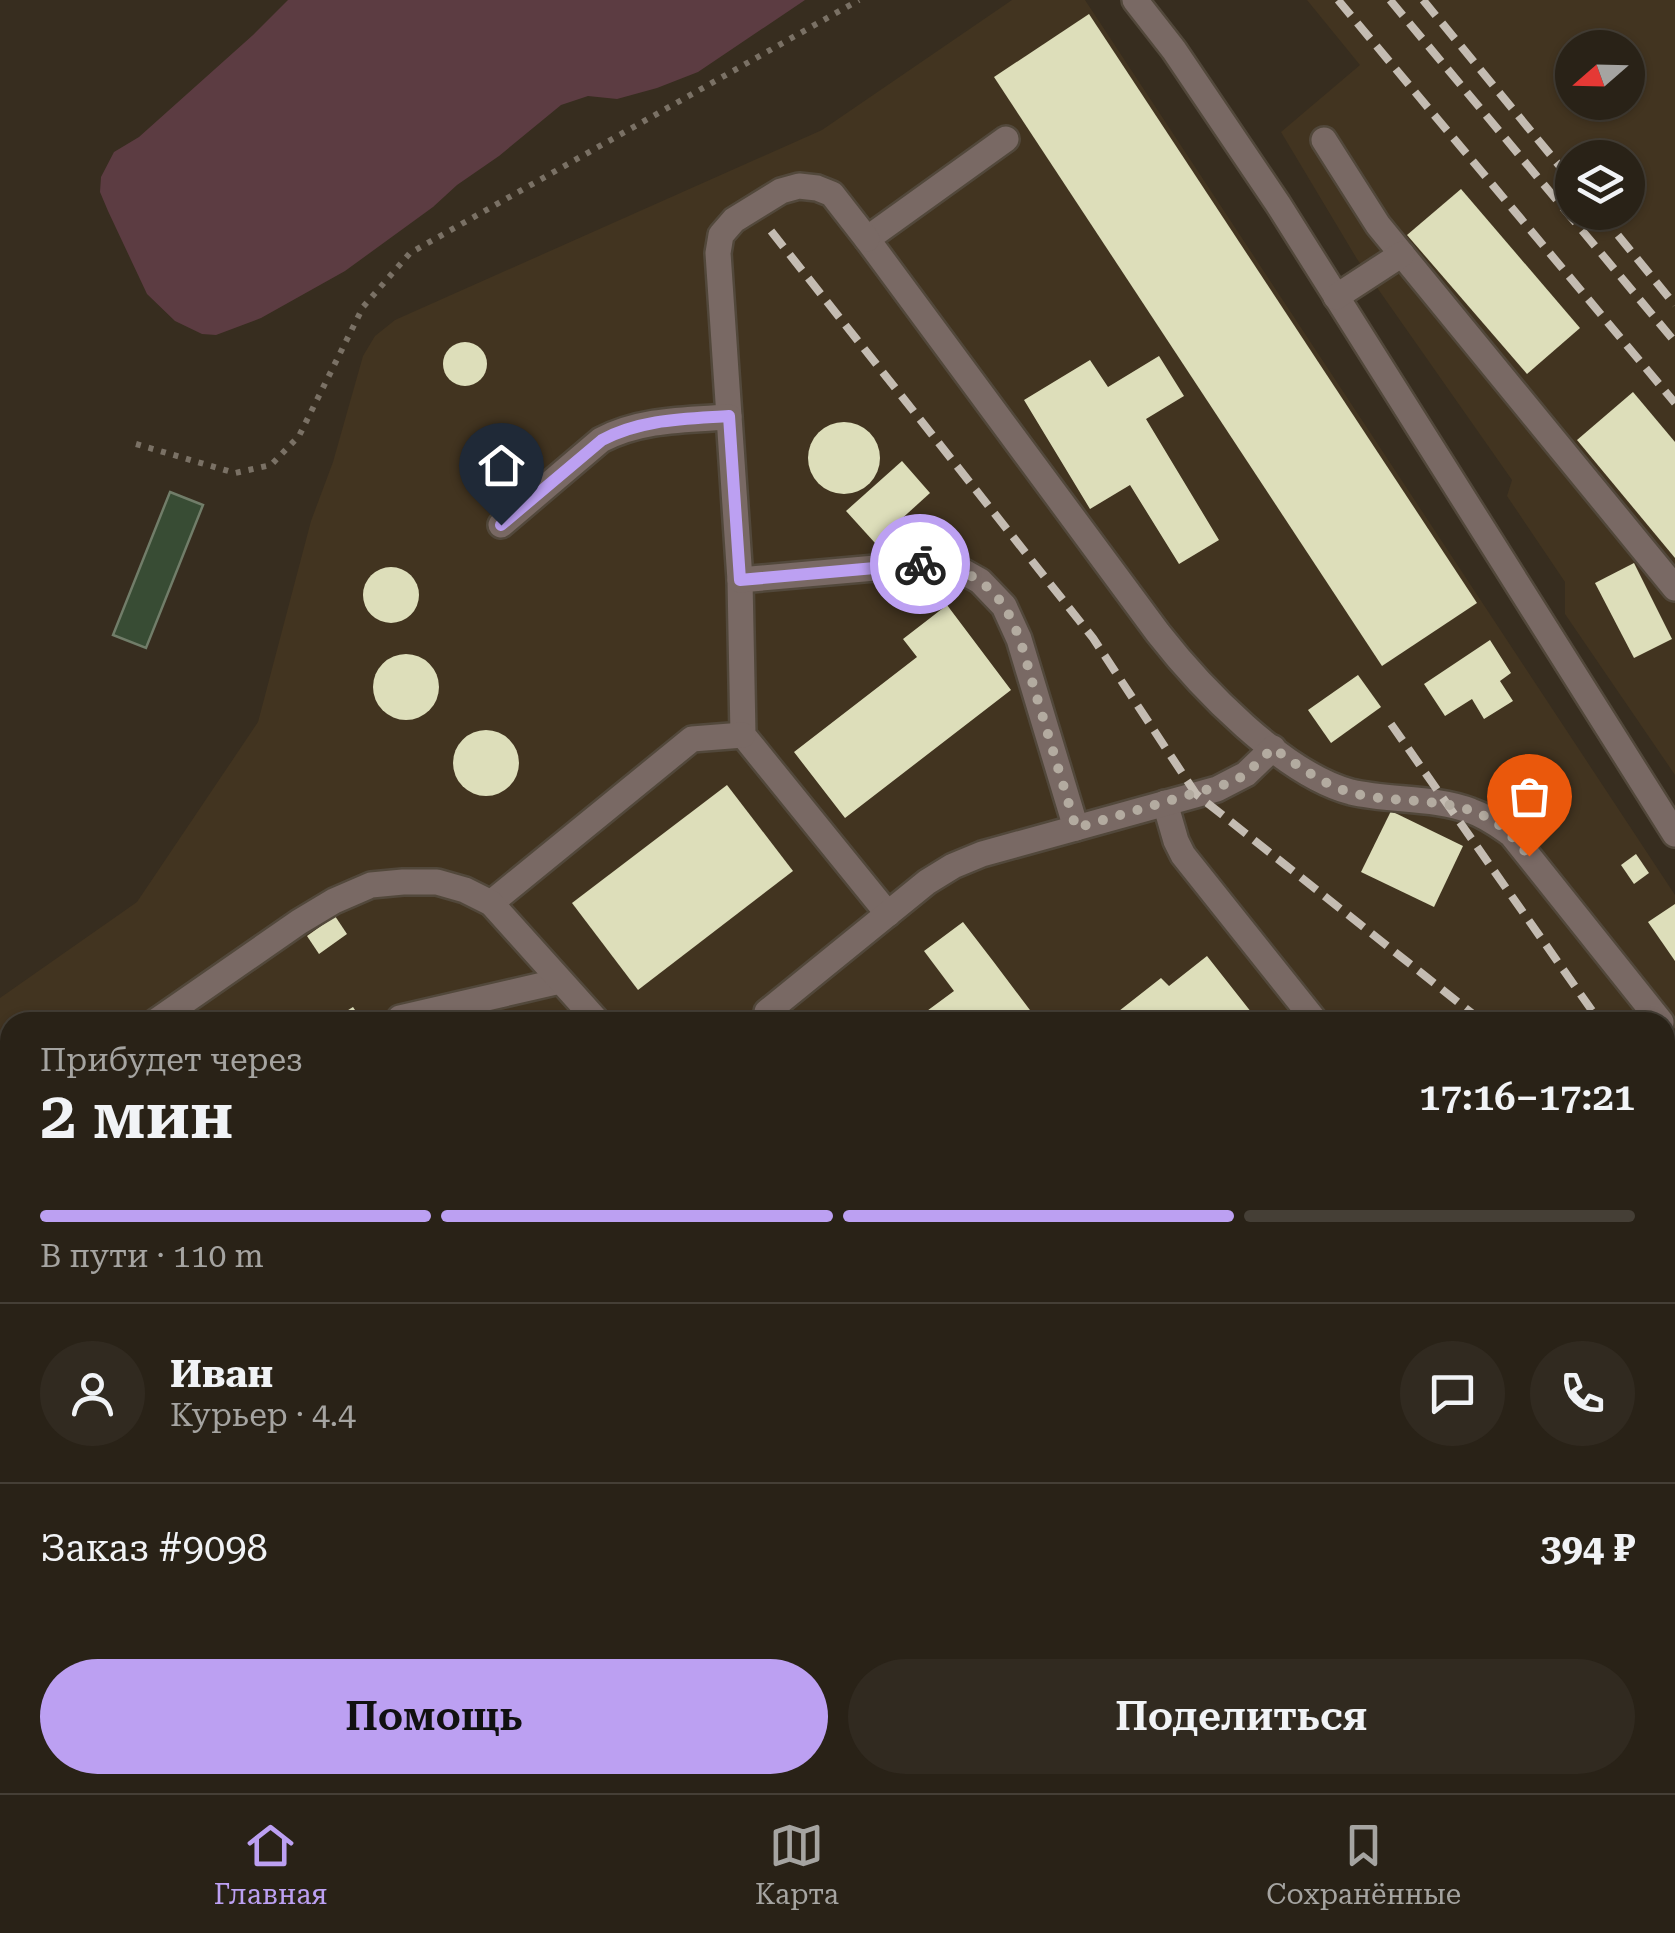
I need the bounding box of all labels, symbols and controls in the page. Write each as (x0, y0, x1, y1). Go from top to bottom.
north arrow (1555, 30, 1645, 120)
map controls (1555, 30, 1645, 230)
button: layers (1555, 140, 1645, 230)
pin (459, 423, 544, 526)
icon: home (474, 438, 529, 493)
courier (870, 514, 970, 614)
icon: bike (893, 537, 948, 592)
pin (1487, 754, 1572, 857)
icon: bag (1502, 769, 1557, 824)
text: Прибудет через (40, 1041, 303, 1079)
text: 17:16–17:21 (1419, 1075, 1635, 1119)
text: 2 мин (40, 1078, 233, 1154)
text: В пути · 110 m (40, 1237, 264, 1275)
button: person (40, 1341, 145, 1446)
button: chat (1400, 1341, 1505, 1446)
button: phone (1530, 1341, 1635, 1446)
text: Иван (170, 1352, 273, 1396)
text: Курьер · 4.4 (170, 1396, 356, 1434)
text: Заказ #9098 (40, 1526, 268, 1570)
text: 394 ₽ (1540, 1526, 1635, 1570)
button: Помощь (40, 1659, 828, 1774)
button: Поделиться (848, 1659, 1635, 1774)
tab: Главная (214, 1818, 328, 1911)
tab: Карта (755, 1818, 839, 1911)
tab: Сохранённые (1266, 1818, 1461, 1911)

